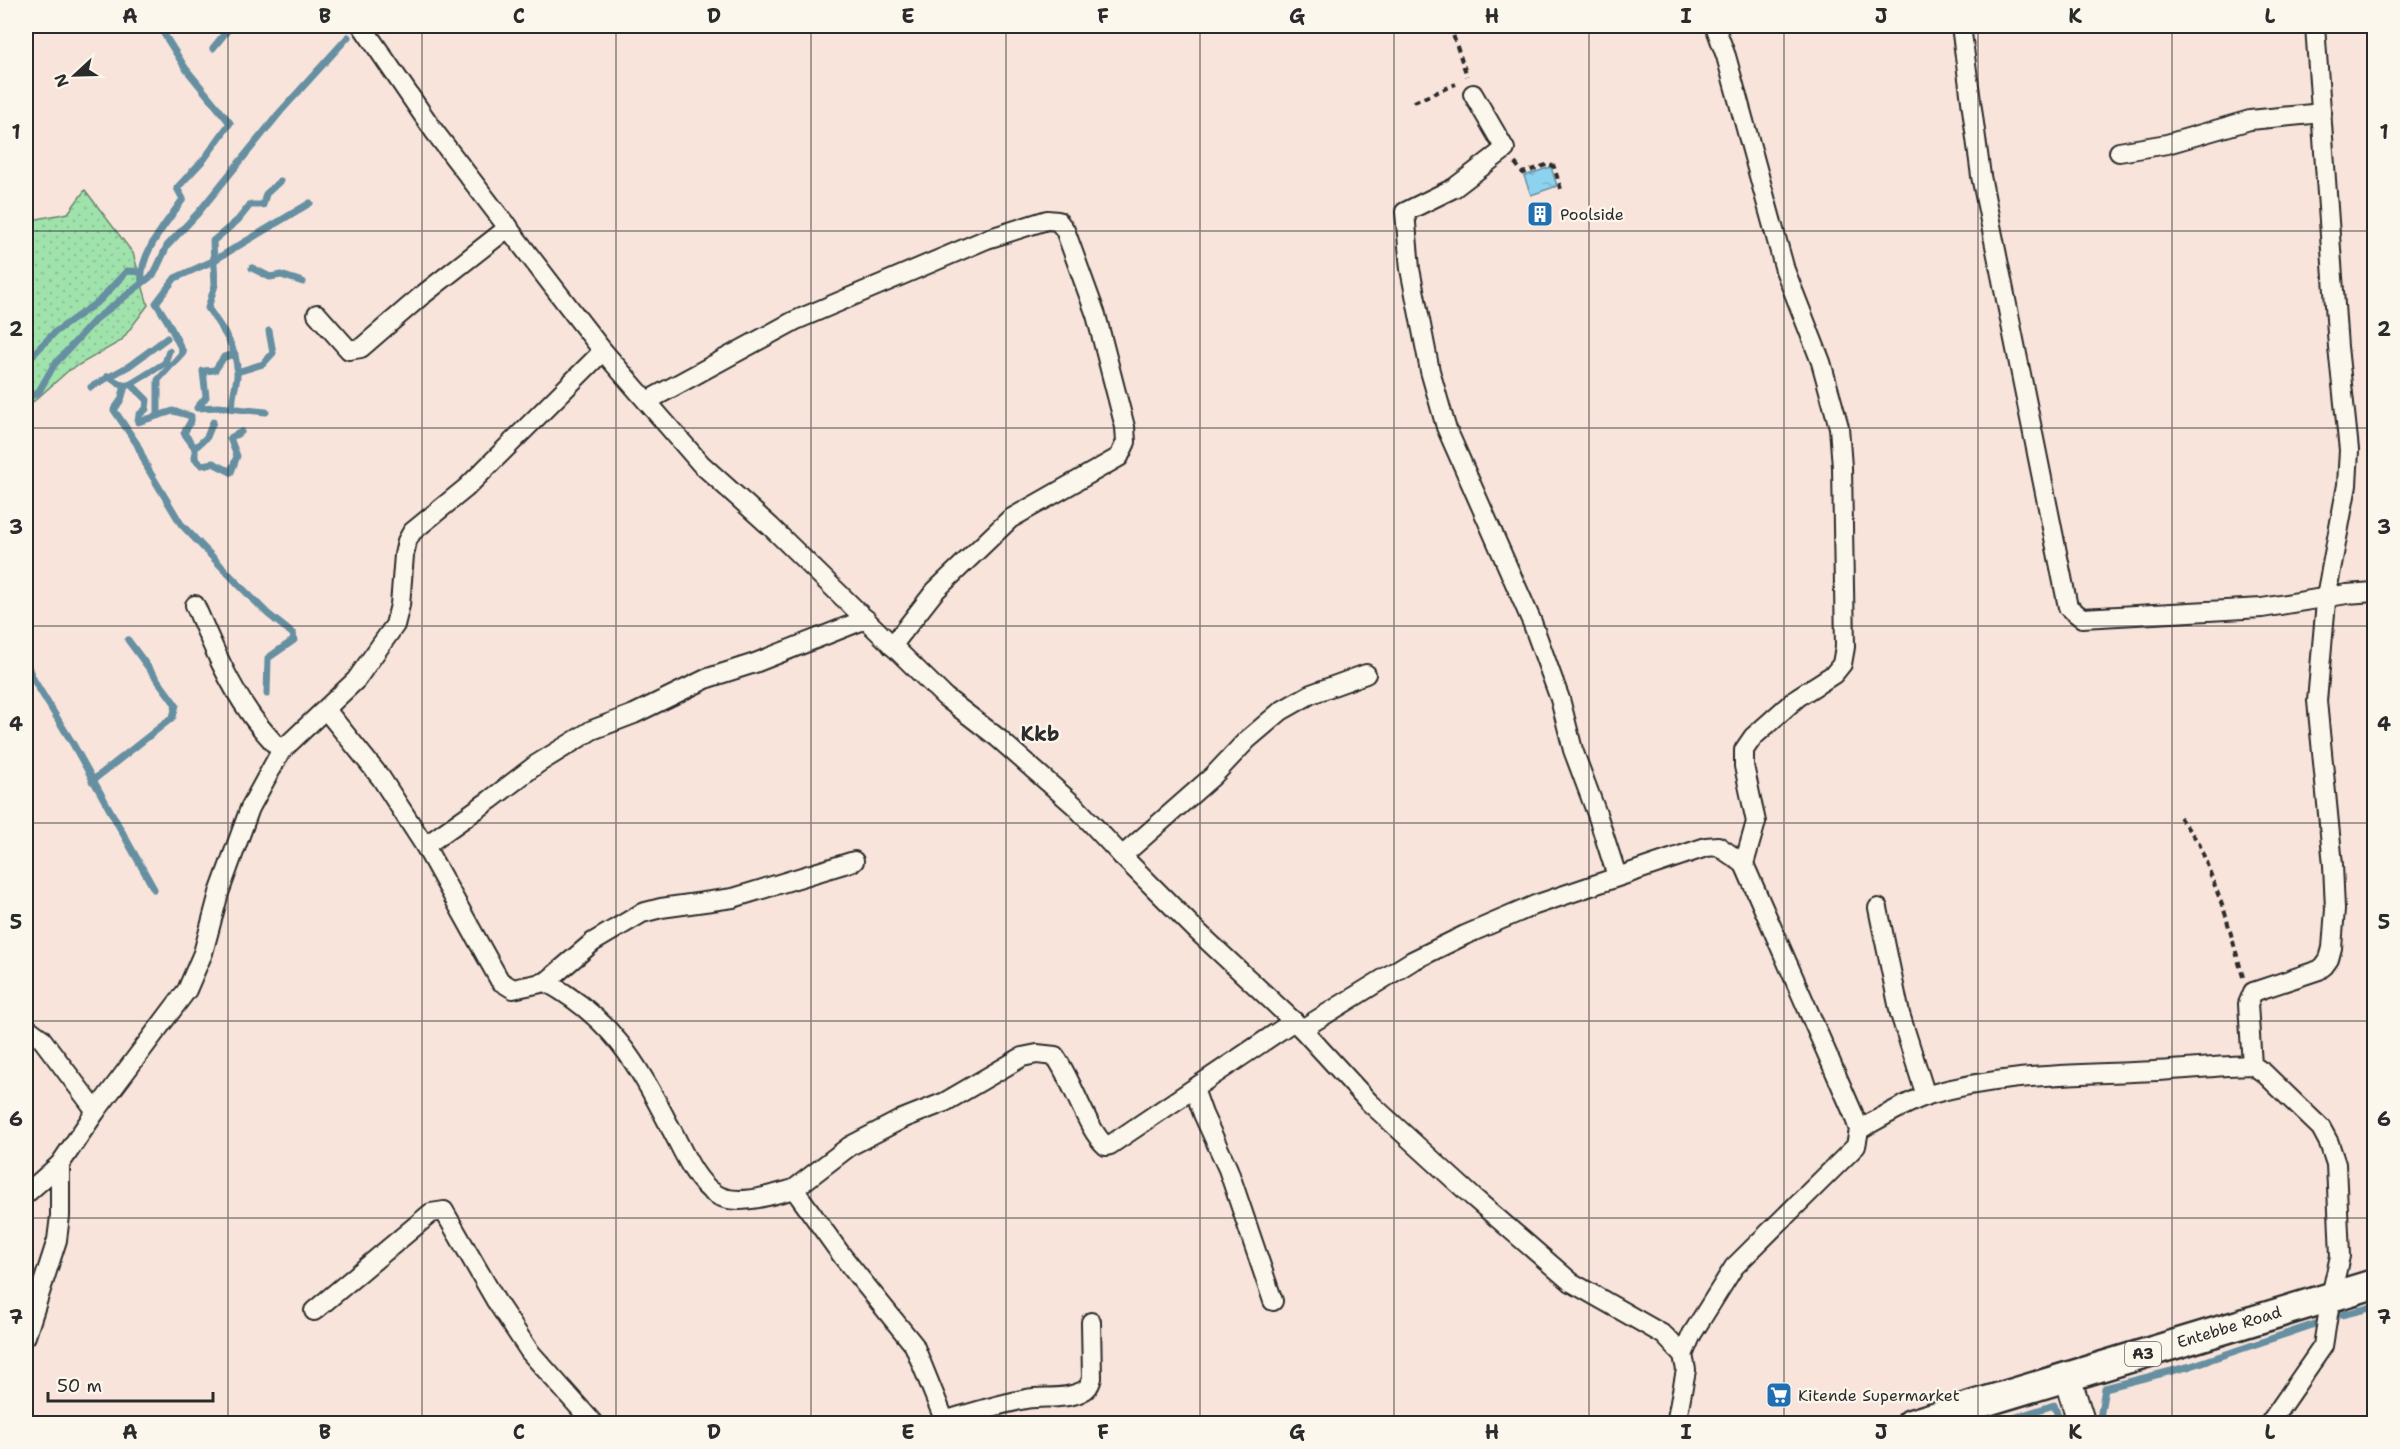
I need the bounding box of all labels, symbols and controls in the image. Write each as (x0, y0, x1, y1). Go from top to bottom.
text: A (122, 3, 138, 29)
text: B (319, 3, 331, 29)
text: C (513, 3, 525, 29)
text: D (707, 3, 721, 29)
text: E (901, 3, 915, 29)
text: F (1097, 3, 1109, 29)
text: G (1289, 3, 1305, 29)
text: H (1485, 3, 1499, 29)
text: I (1680, 3, 1692, 29)
text: J (1875, 3, 1888, 29)
text: K (2068, 3, 2082, 29)
text: L (2265, 3, 2276, 29)
north arrow (45, 45, 105, 105)
text: N (49, 71, 74, 90)
text: 1 (11, 119, 21, 145)
text: 1 (2379, 119, 2389, 145)
building icon: Poolside (1525, 199, 1555, 229)
place label: Poolside (1560, 204, 1624, 225)
text: 2 (9, 316, 23, 342)
text: 2 (2377, 316, 2391, 342)
text: 3 (9, 514, 23, 540)
text: 3 (2377, 514, 2391, 540)
text: 4 (9, 711, 23, 737)
text: 4 (2377, 711, 2391, 737)
district label: Kkb (1020, 721, 1060, 747)
text: 5 (10, 909, 22, 935)
text: 5 (2378, 909, 2390, 935)
text: 6 (9, 1106, 23, 1132)
text: 6 (2377, 1106, 2391, 1132)
street label: Entebbe Road (2174, 1301, 2284, 1353)
text: 7 (9, 1304, 23, 1330)
text: 7 (2377, 1304, 2391, 1330)
road number: A3 (2125, 1342, 2161, 1366)
scale bar (48, 1365, 213, 1403)
text: 50 m (57, 1374, 102, 1398)
supermarket icon: Kitende Supermarket (1764, 1380, 1794, 1410)
place label: Kitende Supermarket (1798, 1385, 1960, 1406)
text: A (122, 1419, 138, 1445)
text: B (319, 1419, 331, 1445)
text: C (513, 1419, 525, 1445)
text: D (707, 1419, 721, 1445)
text: E (901, 1419, 915, 1445)
text: F (1097, 1419, 1109, 1445)
text: G (1289, 1419, 1305, 1445)
text: H (1485, 1419, 1499, 1445)
text: I (1680, 1419, 1692, 1445)
text: J (1875, 1419, 1888, 1445)
text: K (2068, 1419, 2082, 1445)
text: L (2265, 1419, 2276, 1445)

